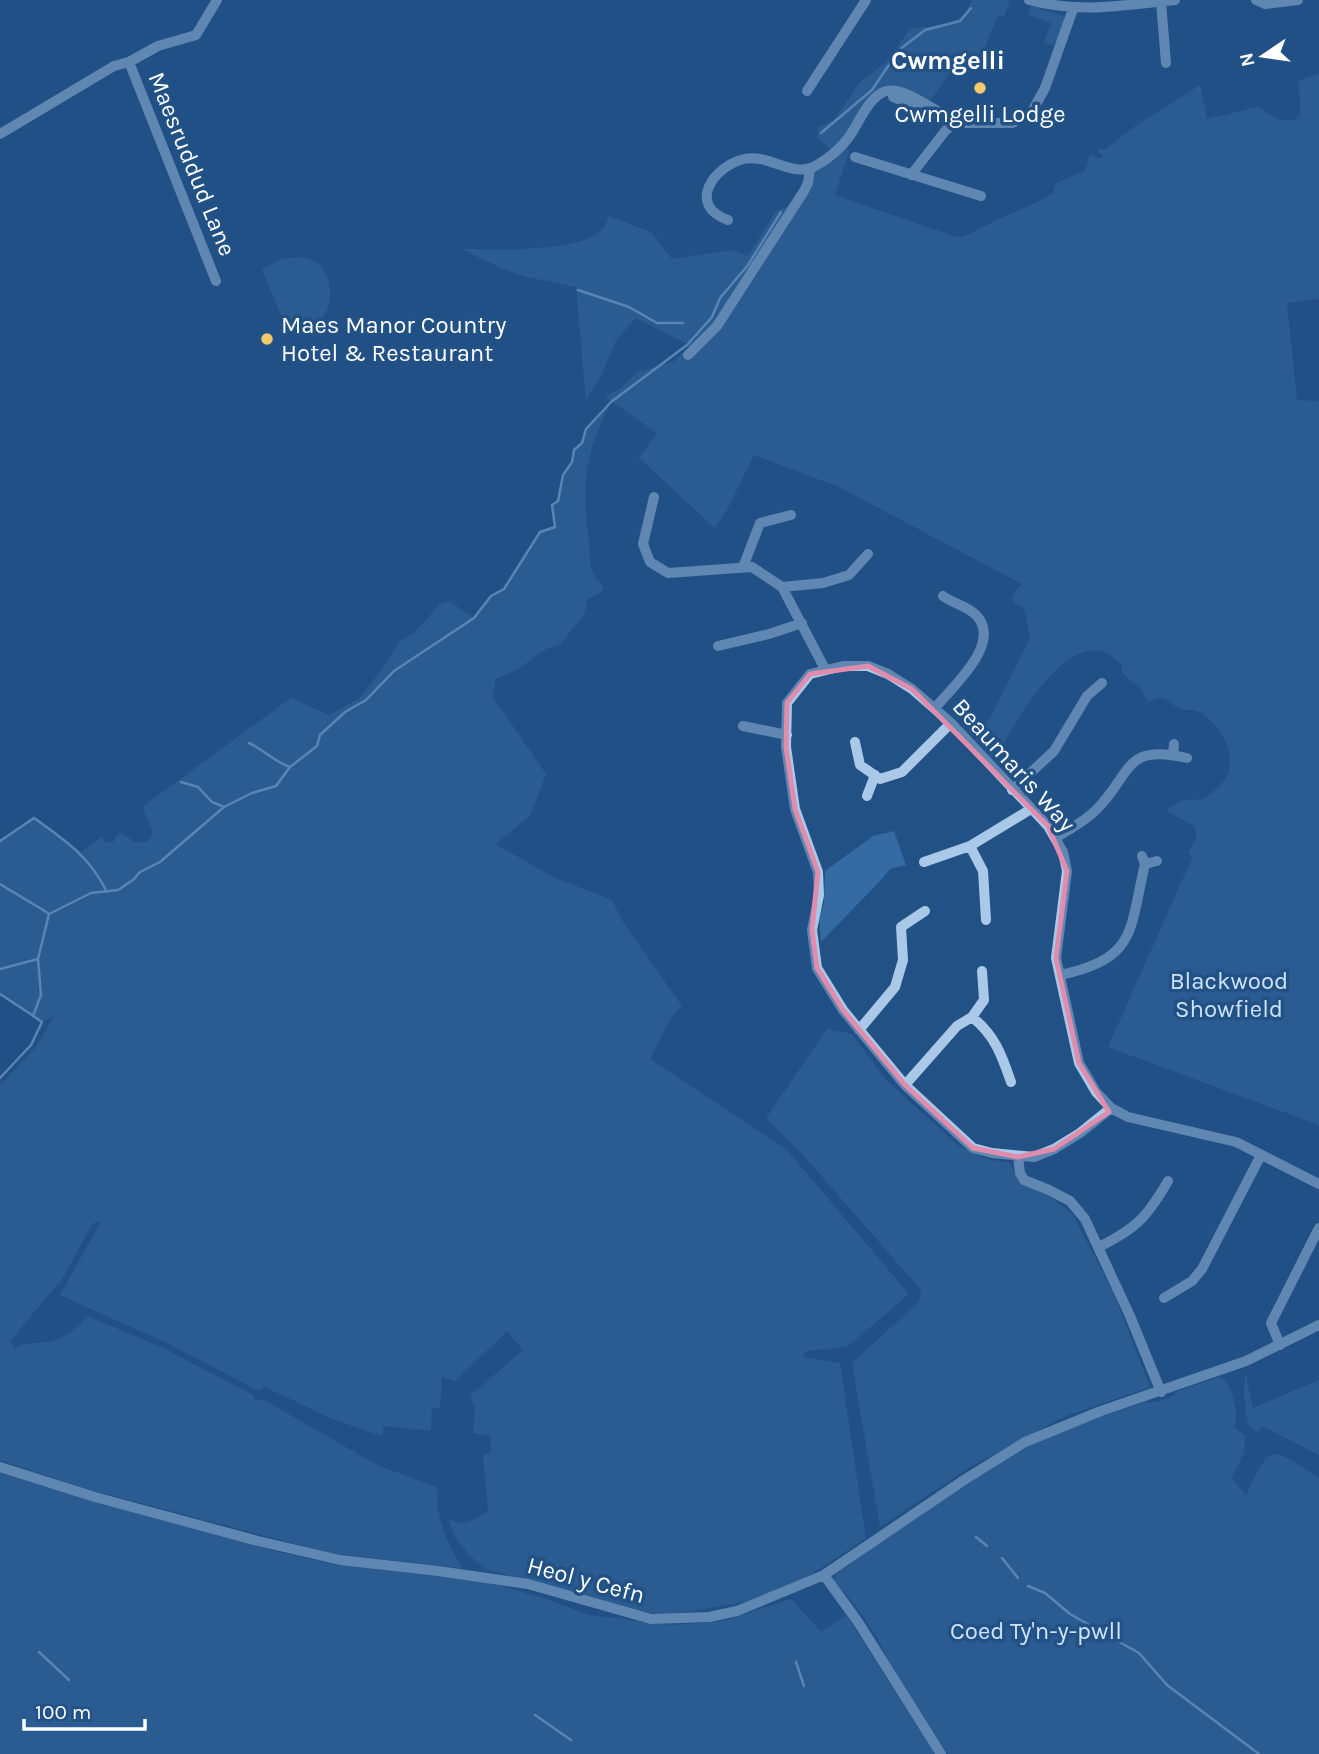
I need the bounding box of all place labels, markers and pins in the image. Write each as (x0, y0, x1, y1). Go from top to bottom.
marker: Cwmgelli Lodge (972, 80, 988, 96)
place label: Cwmgelli Lodge (894, 100, 1066, 128)
place label: Maes Manor Country Hotel & Restaurant (281, 311, 506, 367)
marker: Maes Manor Country Hotel & Restaurant (259, 331, 275, 347)

